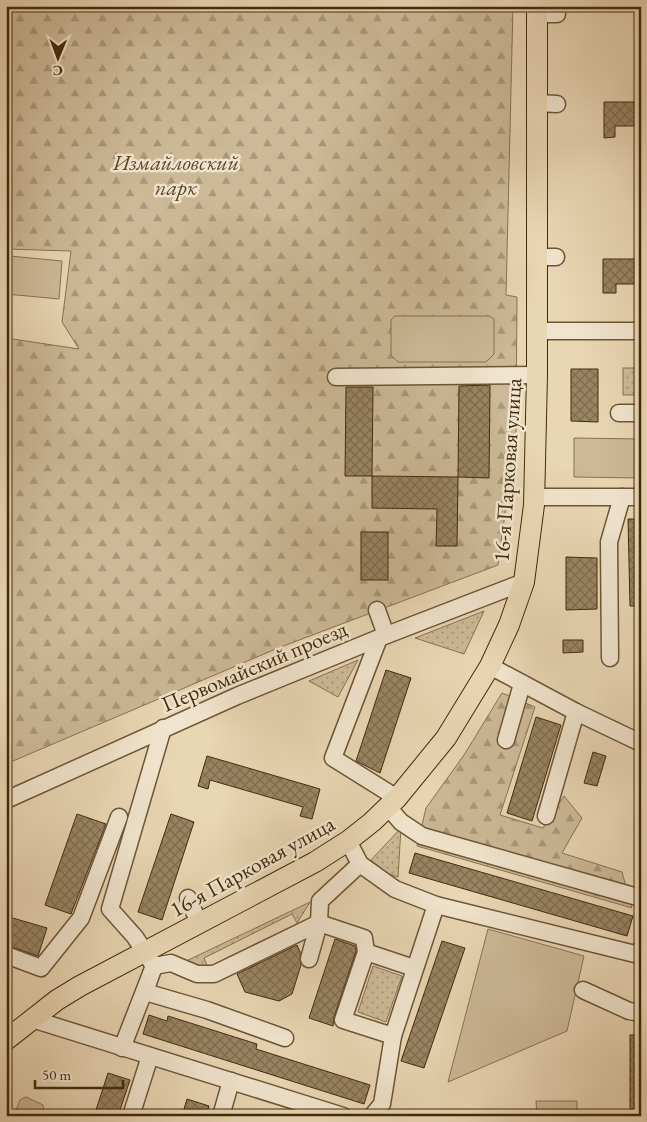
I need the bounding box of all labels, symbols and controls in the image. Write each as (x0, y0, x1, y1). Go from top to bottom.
north arrow (32, 32, 82, 82)
text: С (53, 62, 63, 80)
park label: Измайловский парк (112, 148, 239, 202)
street label: 16-я Парковая улица (487, 377, 528, 563)
street label: Первомайский проезд (157, 614, 352, 719)
street label: 16-я Парковая улица (165, 809, 340, 924)
scale bar (35, 1057, 122, 1089)
text: 50 m (42, 1065, 71, 1084)

